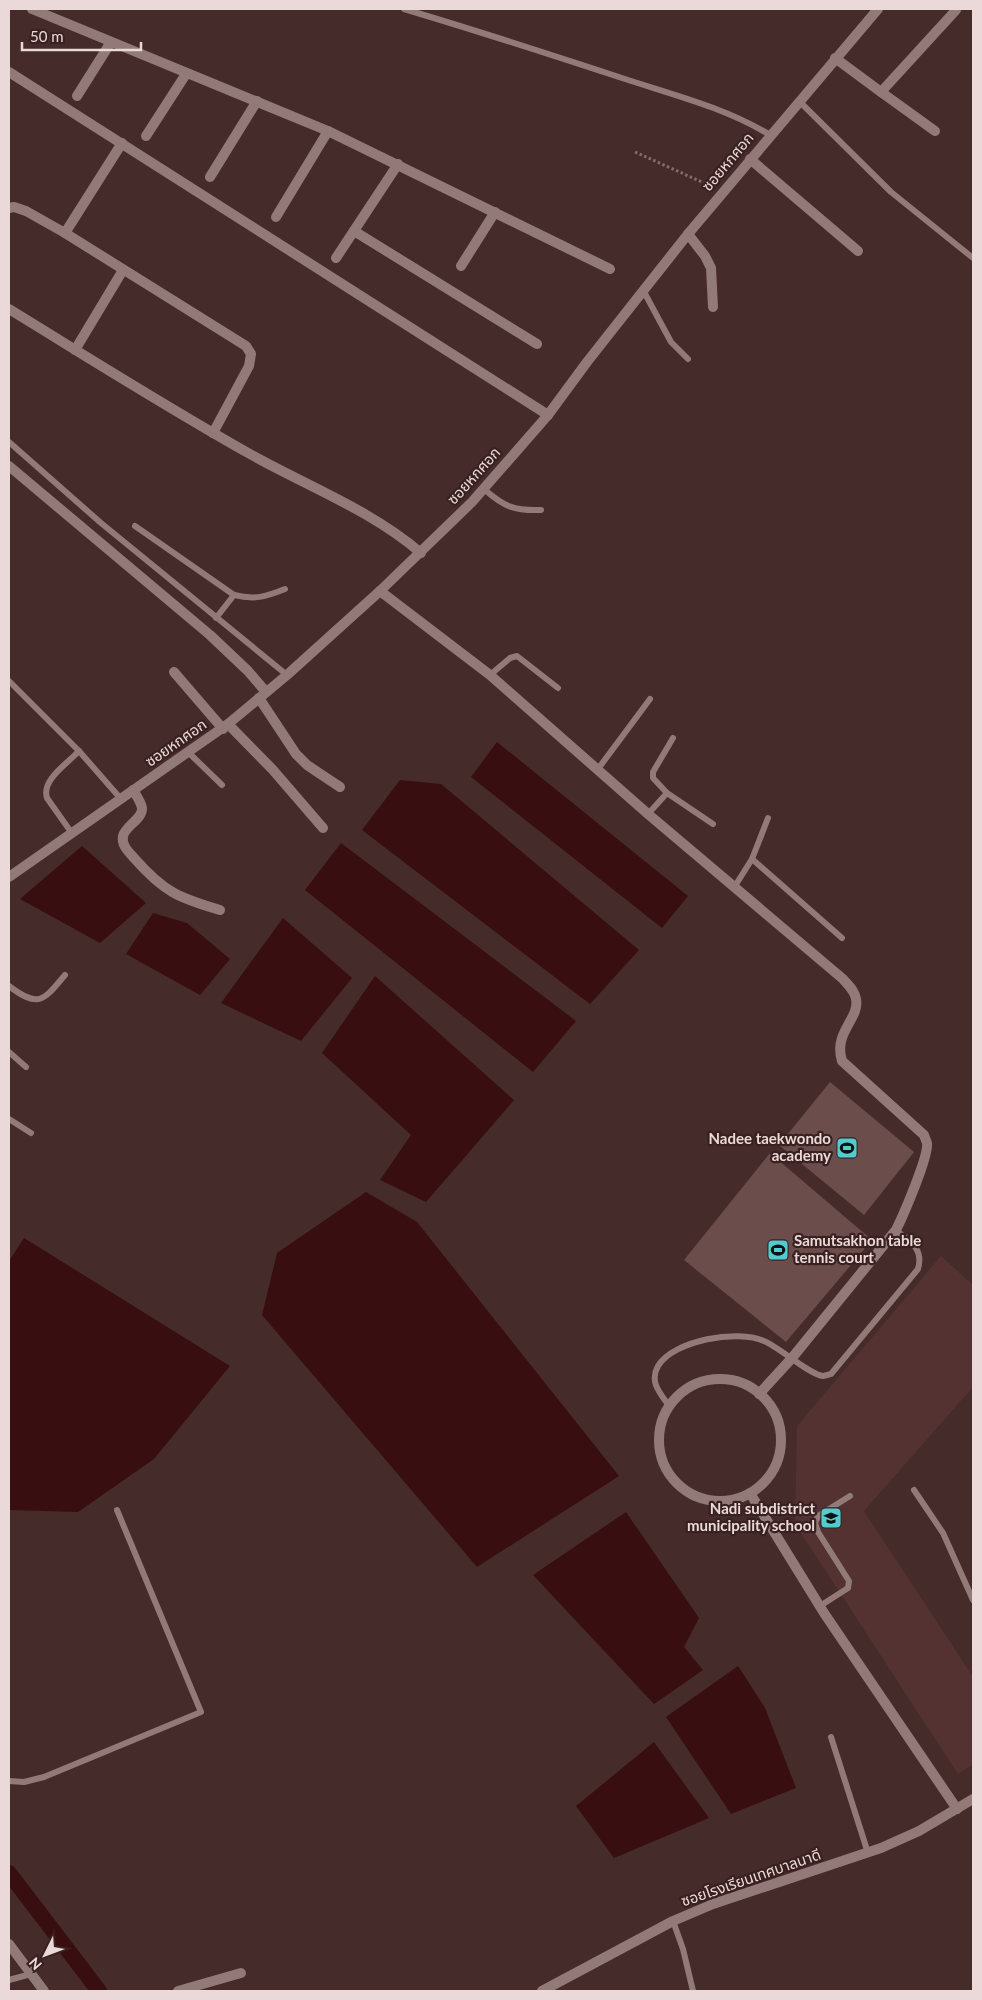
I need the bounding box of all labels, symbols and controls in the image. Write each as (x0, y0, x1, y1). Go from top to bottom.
scale bar (22, 20, 141, 52)
text: 50 m (30, 27, 64, 45)
street label: ซอยหกศอก (698, 128, 757, 194)
street label: ซอยหกศอก (443, 443, 504, 508)
street label: ซอยหกศอก (141, 715, 210, 770)
place label: Nadee taekwondo academy (709, 1129, 831, 1164)
sports icon: Nadee taekwondo academy (835, 1136, 859, 1160)
place label: Samutsakhon table tennis court (794, 1231, 921, 1266)
sports icon: Samutsakhon table tennis court (766, 1238, 790, 1262)
place label: Nadi subdistrict municipality school (687, 1499, 815, 1534)
school or university icon: Nadi subdistrict municipality school (819, 1506, 843, 1530)
street label: ซอยโรงเรียนเทศบาลนาดี (678, 1845, 823, 1909)
north arrow (20, 1930, 70, 1980)
text: N (25, 1954, 45, 1974)

